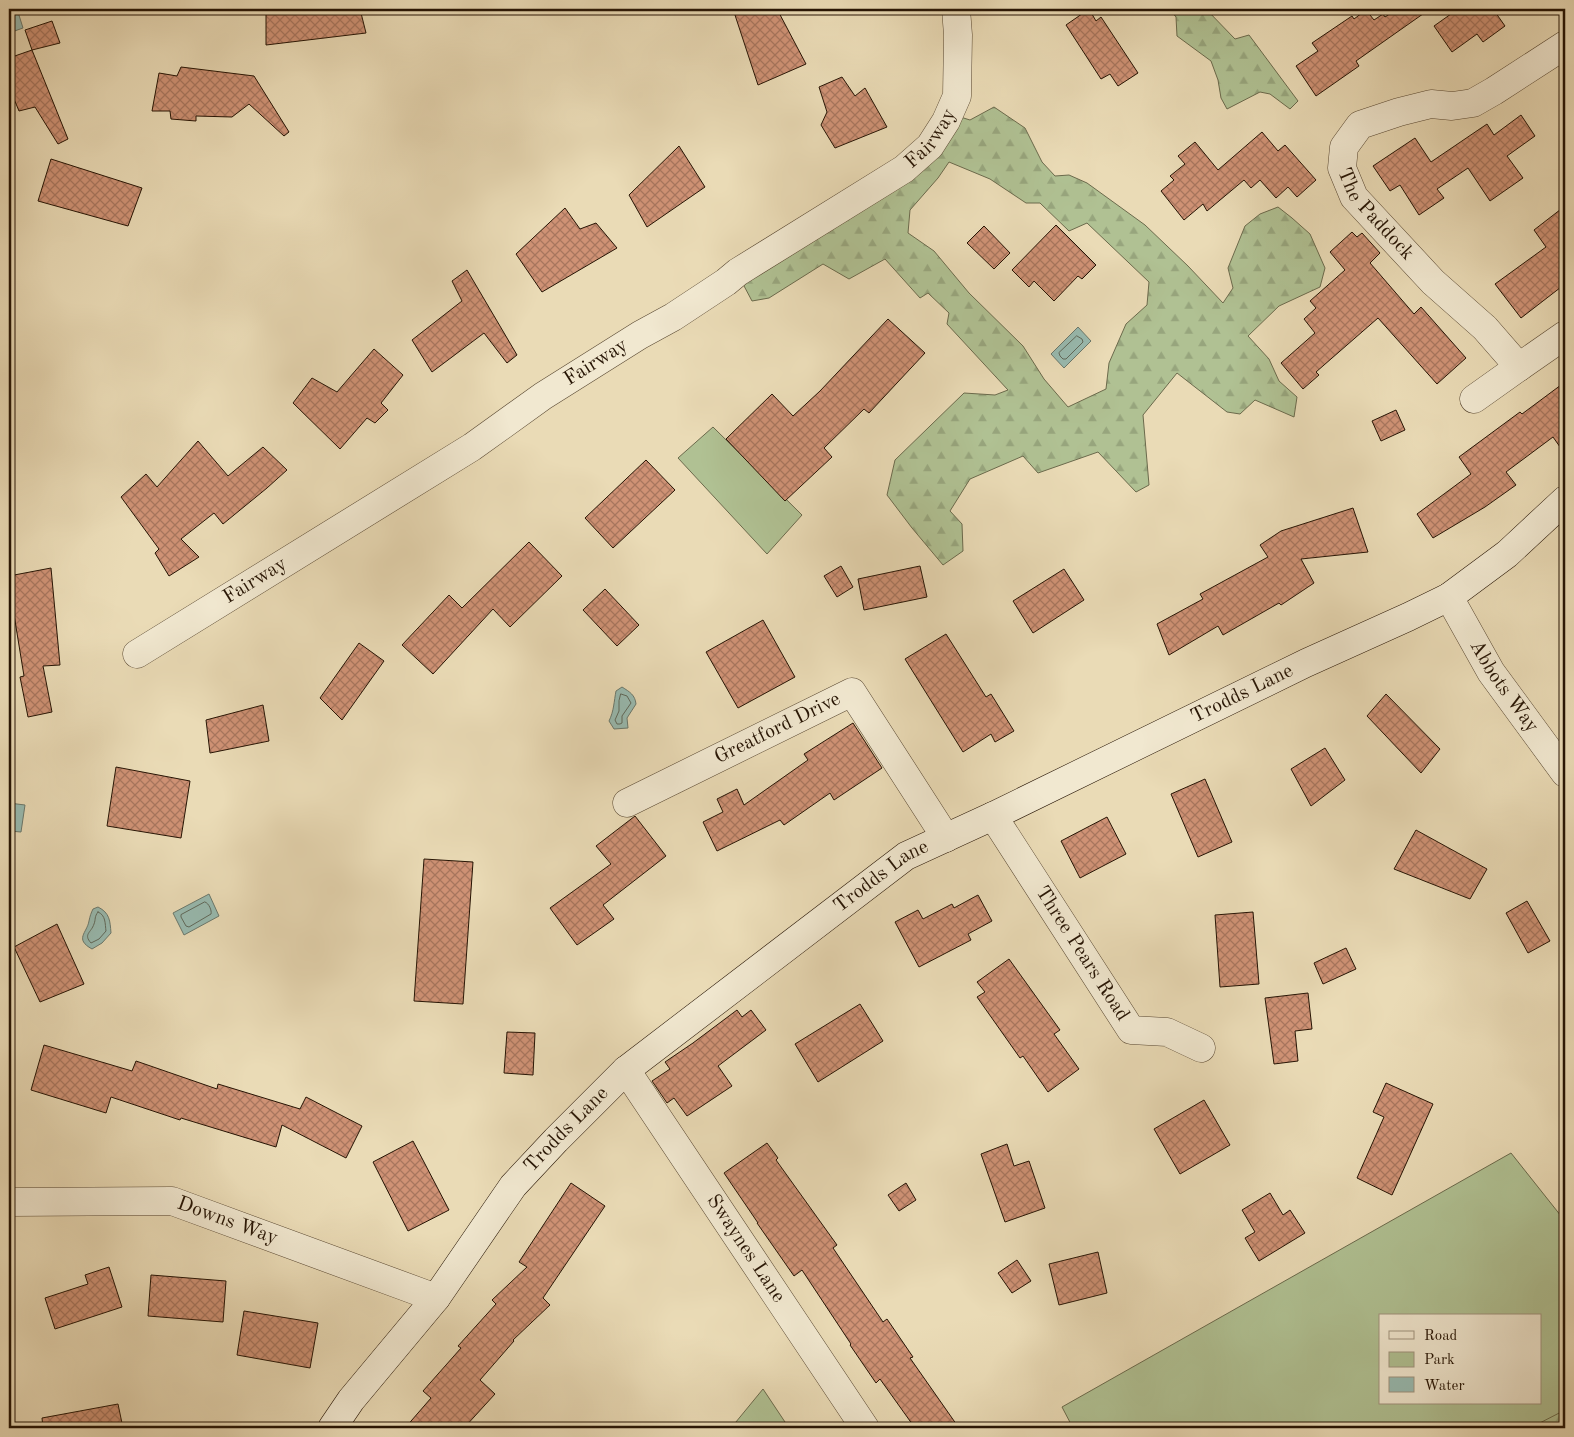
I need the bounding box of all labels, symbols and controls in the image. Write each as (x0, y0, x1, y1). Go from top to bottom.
street label: Fairway (902, 106, 960, 173)
street label: The Paddock (1333, 165, 1417, 264)
street label: Fairway (561, 335, 632, 390)
street label: Fairway (220, 554, 291, 608)
street label: Abbots Way (1465, 637, 1542, 737)
street label: Trodds Lane (1188, 661, 1296, 728)
street label: Greatford Drive (712, 689, 844, 768)
street label: Trodds Lane (831, 837, 932, 917)
street label: Three Pears Road (1031, 883, 1133, 1025)
street label: Trodds Lane (521, 1083, 613, 1177)
street label: Swaynes Lane (702, 1191, 788, 1306)
street label: Downs Way (174, 1194, 281, 1249)
legend (1379, 1314, 1542, 1404)
text: Road (1424, 1329, 1458, 1344)
text: Park (1424, 1353, 1455, 1368)
text: Water (1424, 1379, 1465, 1394)

